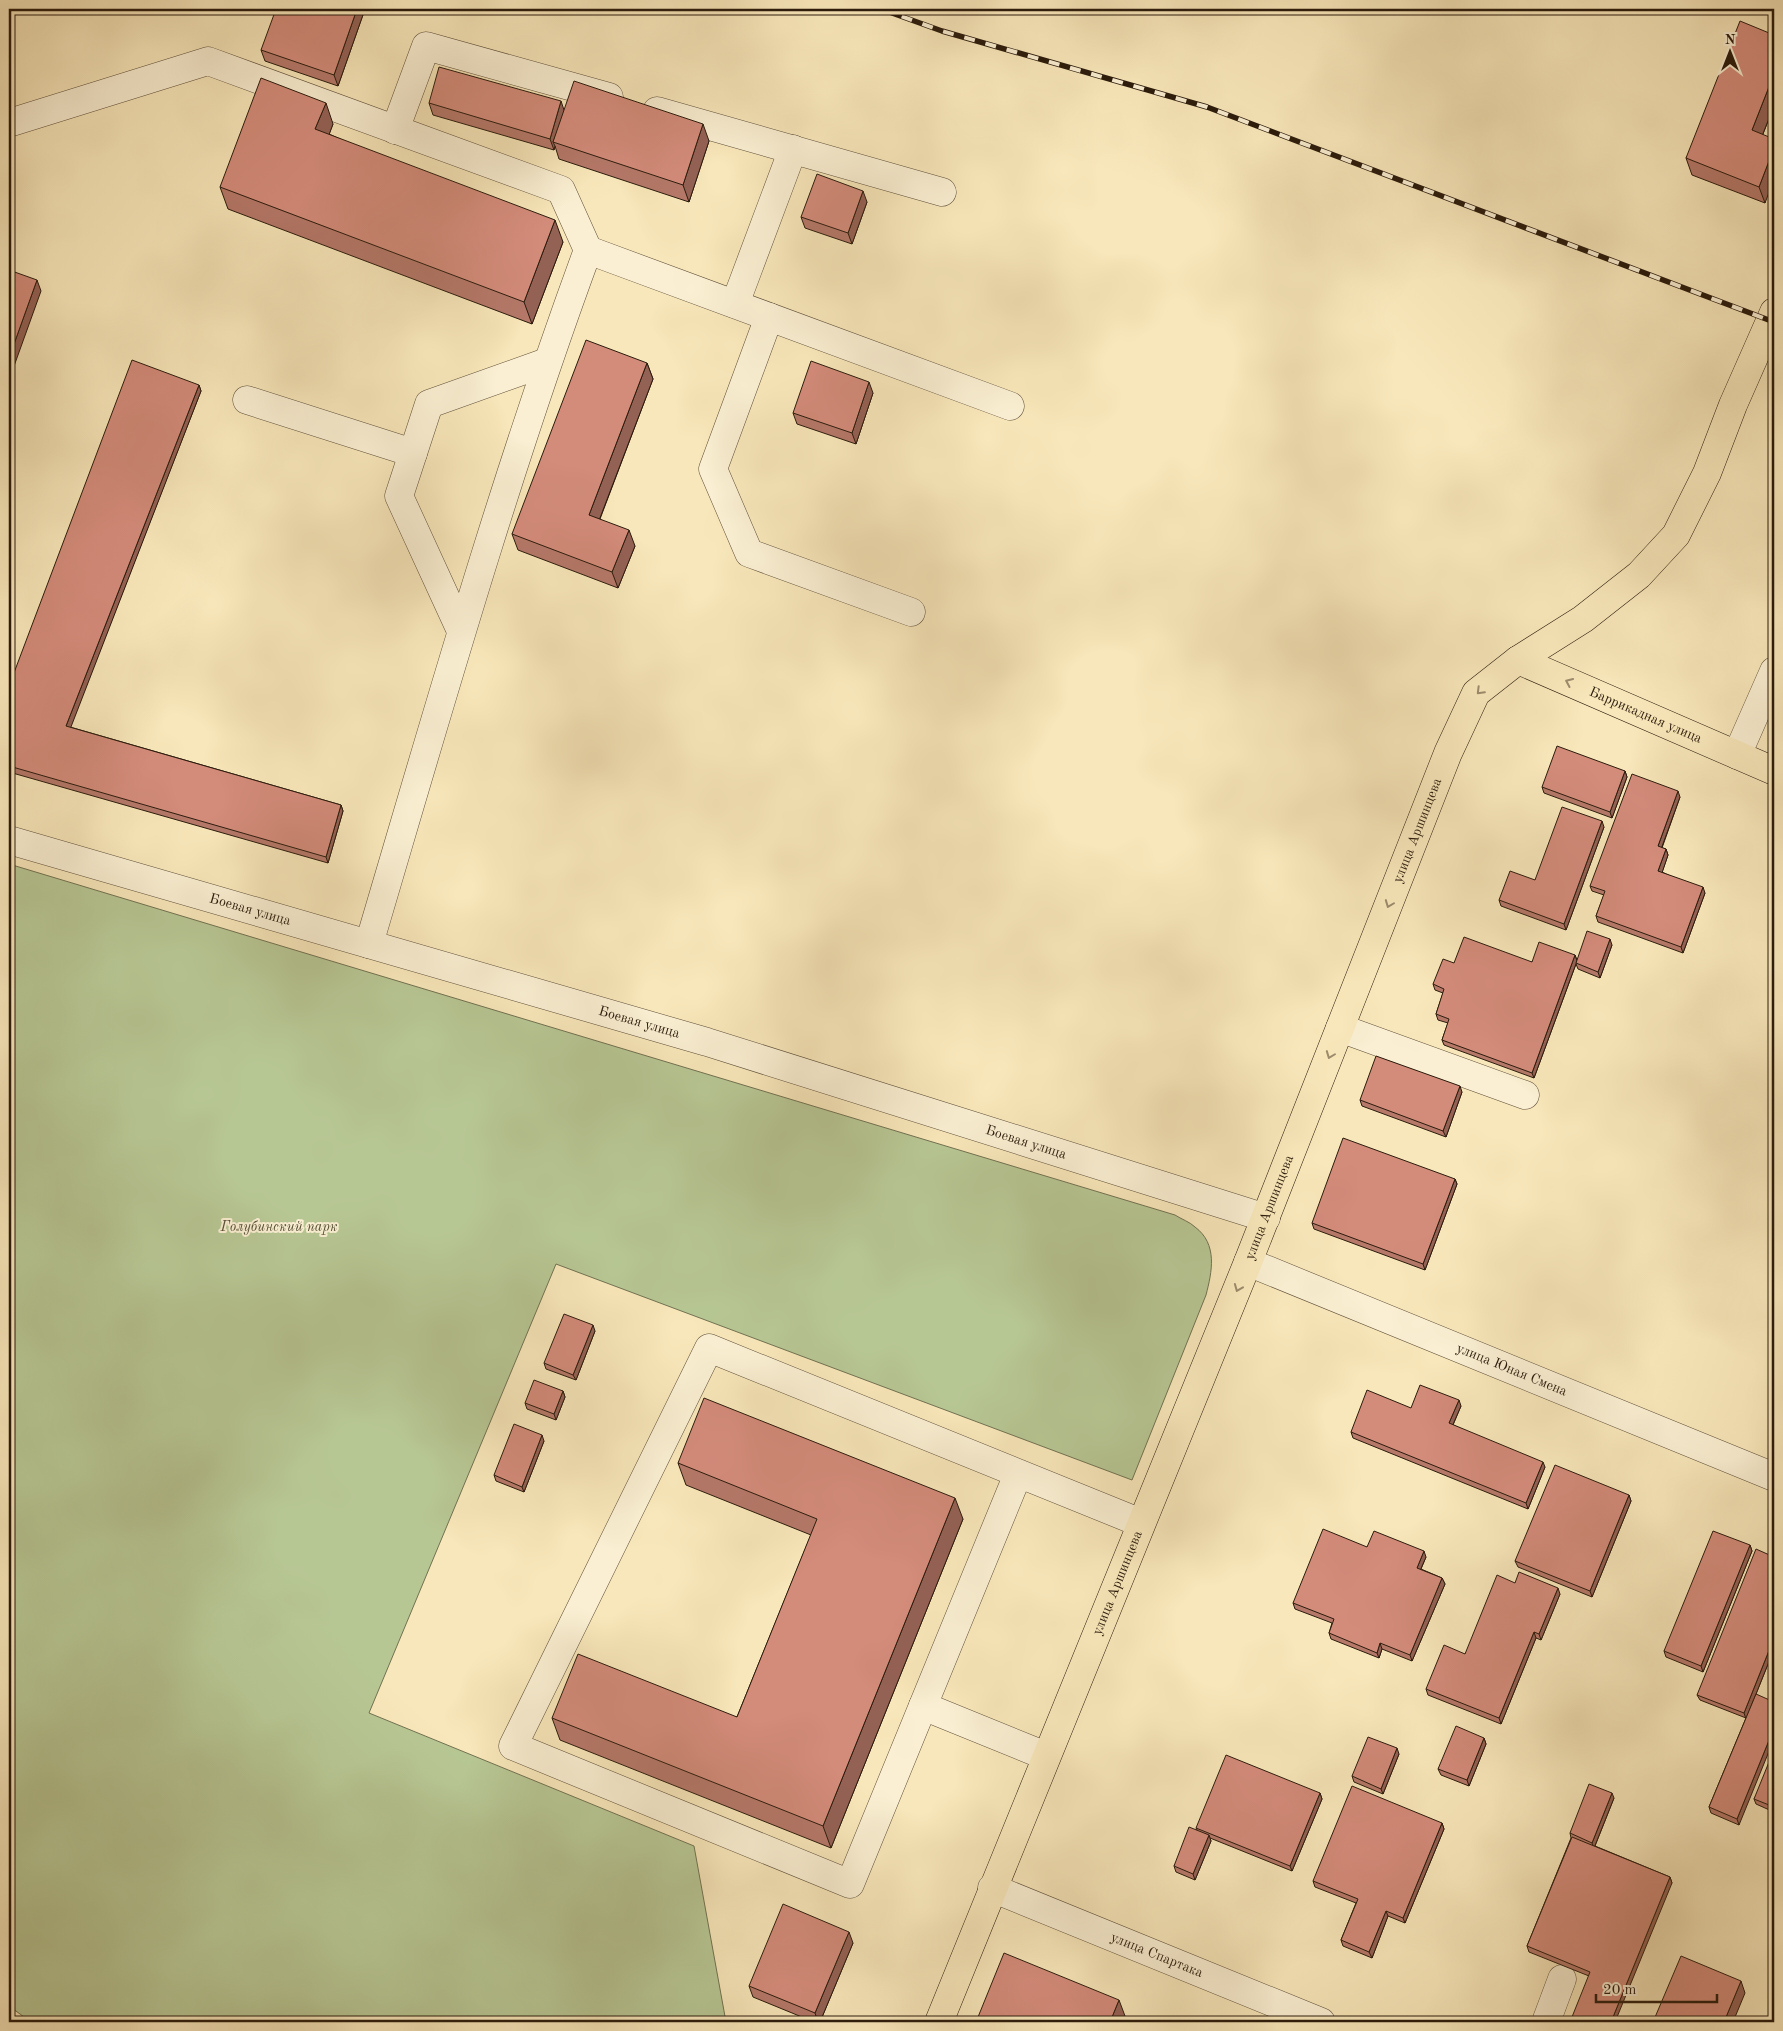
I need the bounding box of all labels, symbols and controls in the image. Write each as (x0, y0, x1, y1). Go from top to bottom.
north arrow (1706, 28, 1756, 78)
text: N (1725, 33, 1736, 47)
one-way arrow (1565, 678, 1574, 689)
one-way arrow (1477, 685, 1486, 694)
street label: Баррикадная улица (1587, 685, 1704, 746)
street label: улица Аршинцева (1391, 776, 1444, 885)
street label: Боевая улица (208, 891, 292, 928)
one-way arrow (1385, 899, 1395, 908)
street label: Боевая улица (597, 1004, 682, 1041)
one-way arrow (1326, 1050, 1336, 1059)
street label: Боевая улица (984, 1123, 1068, 1162)
street label: улица Аршинцева (1243, 1153, 1296, 1262)
park label: Голубинский парк (220, 1219, 338, 1235)
one-way arrow (1233, 1283, 1244, 1292)
street label: улица Юная Смена (1454, 1341, 1569, 1399)
street label: улица Аршинцева (1090, 1529, 1145, 1637)
street label: улица Спартака (1109, 1930, 1205, 1980)
scale bar (1596, 1971, 1717, 2003)
text: 20 m (1603, 1983, 1637, 1998)

